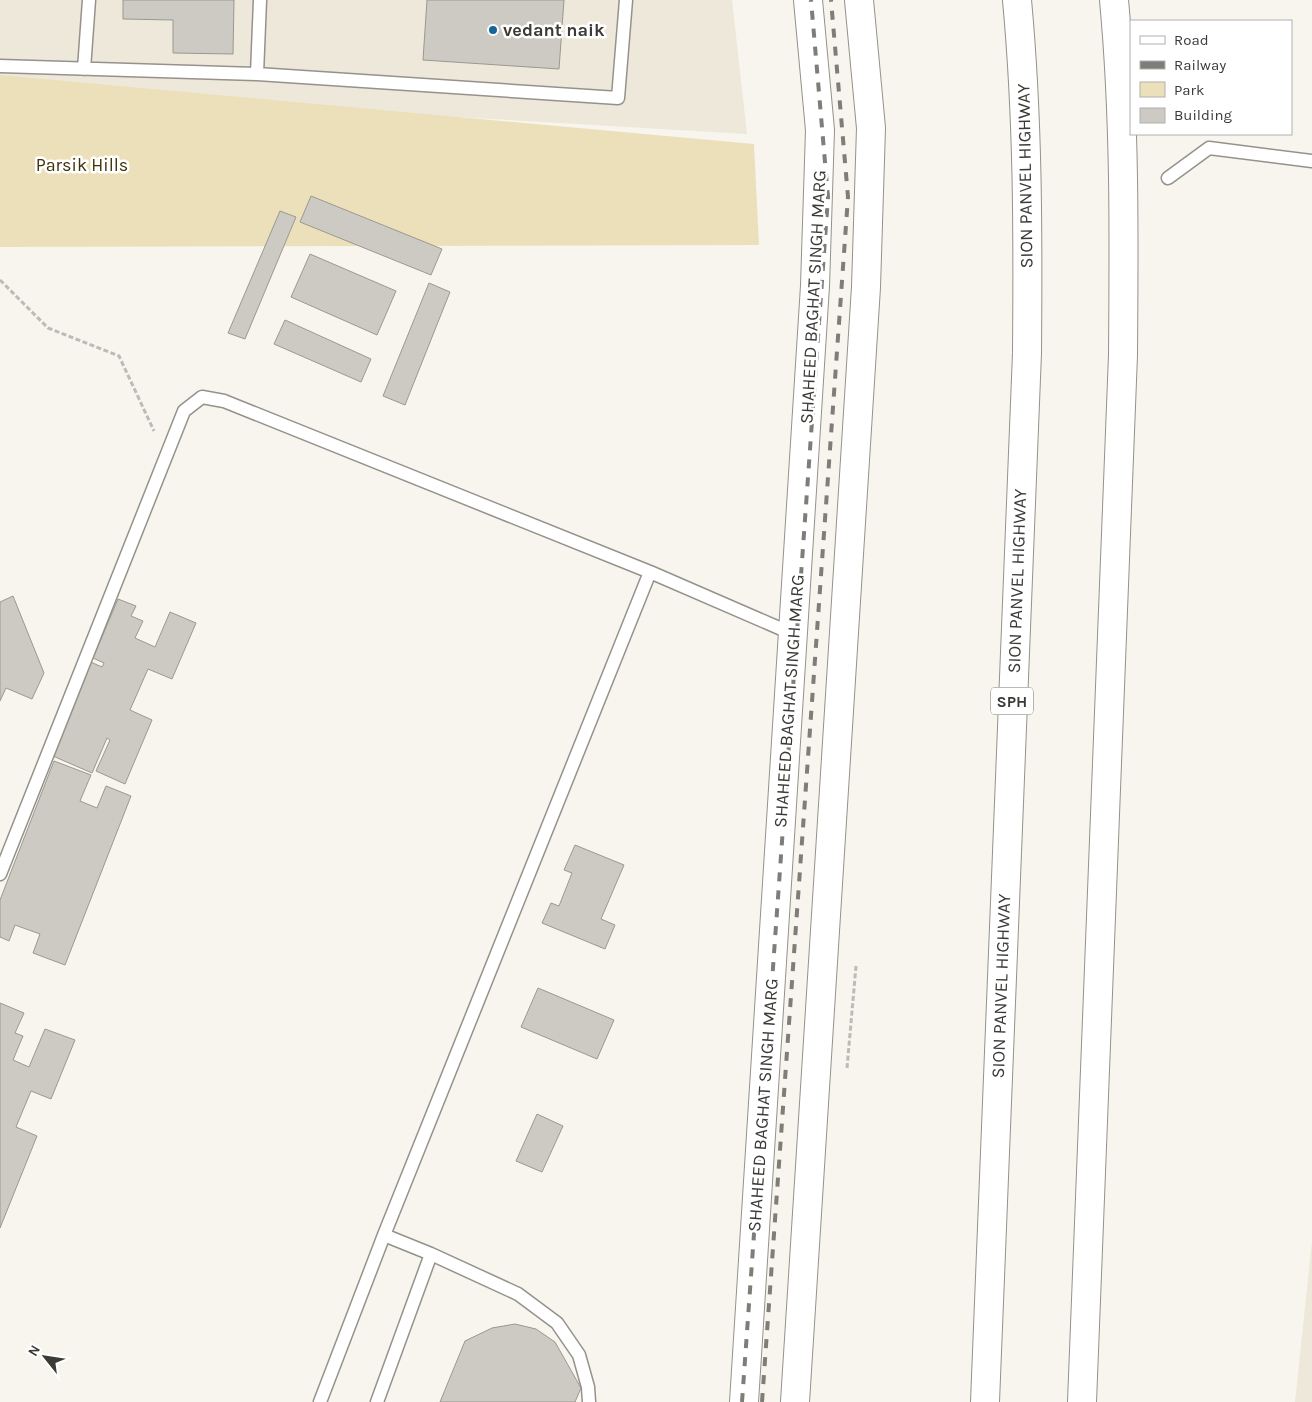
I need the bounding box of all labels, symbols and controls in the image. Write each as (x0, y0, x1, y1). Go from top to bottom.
place label: vedant naik (503, 19, 605, 41)
legend (1130, 20, 1292, 135)
marker: vedant naik (487, 24, 499, 36)
text: Road (1174, 31, 1209, 49)
text: Railway (1174, 56, 1226, 74)
text: Park (1174, 81, 1204, 99)
street label: SION PANVEL HIGHWAY (1012, 83, 1038, 269)
text: Building (1174, 106, 1232, 124)
park label: Parsik Hills (36, 154, 128, 176)
street label: SHAHEED BAGHAT SINGH MARG (795, 170, 831, 424)
street label: SION PANVEL HIGHWAY (1003, 488, 1031, 674)
street label: SHAHEED BAGHAT SINGH MARG (769, 574, 809, 828)
road number: SPH (991, 688, 1033, 714)
street label: SION PANVEL HIGHWAY (987, 893, 1015, 1079)
street label: SHAHEED BAGHAT SINGH MARG (743, 978, 783, 1232)
north arrow (20, 1332, 70, 1382)
text: N (24, 1342, 44, 1359)

